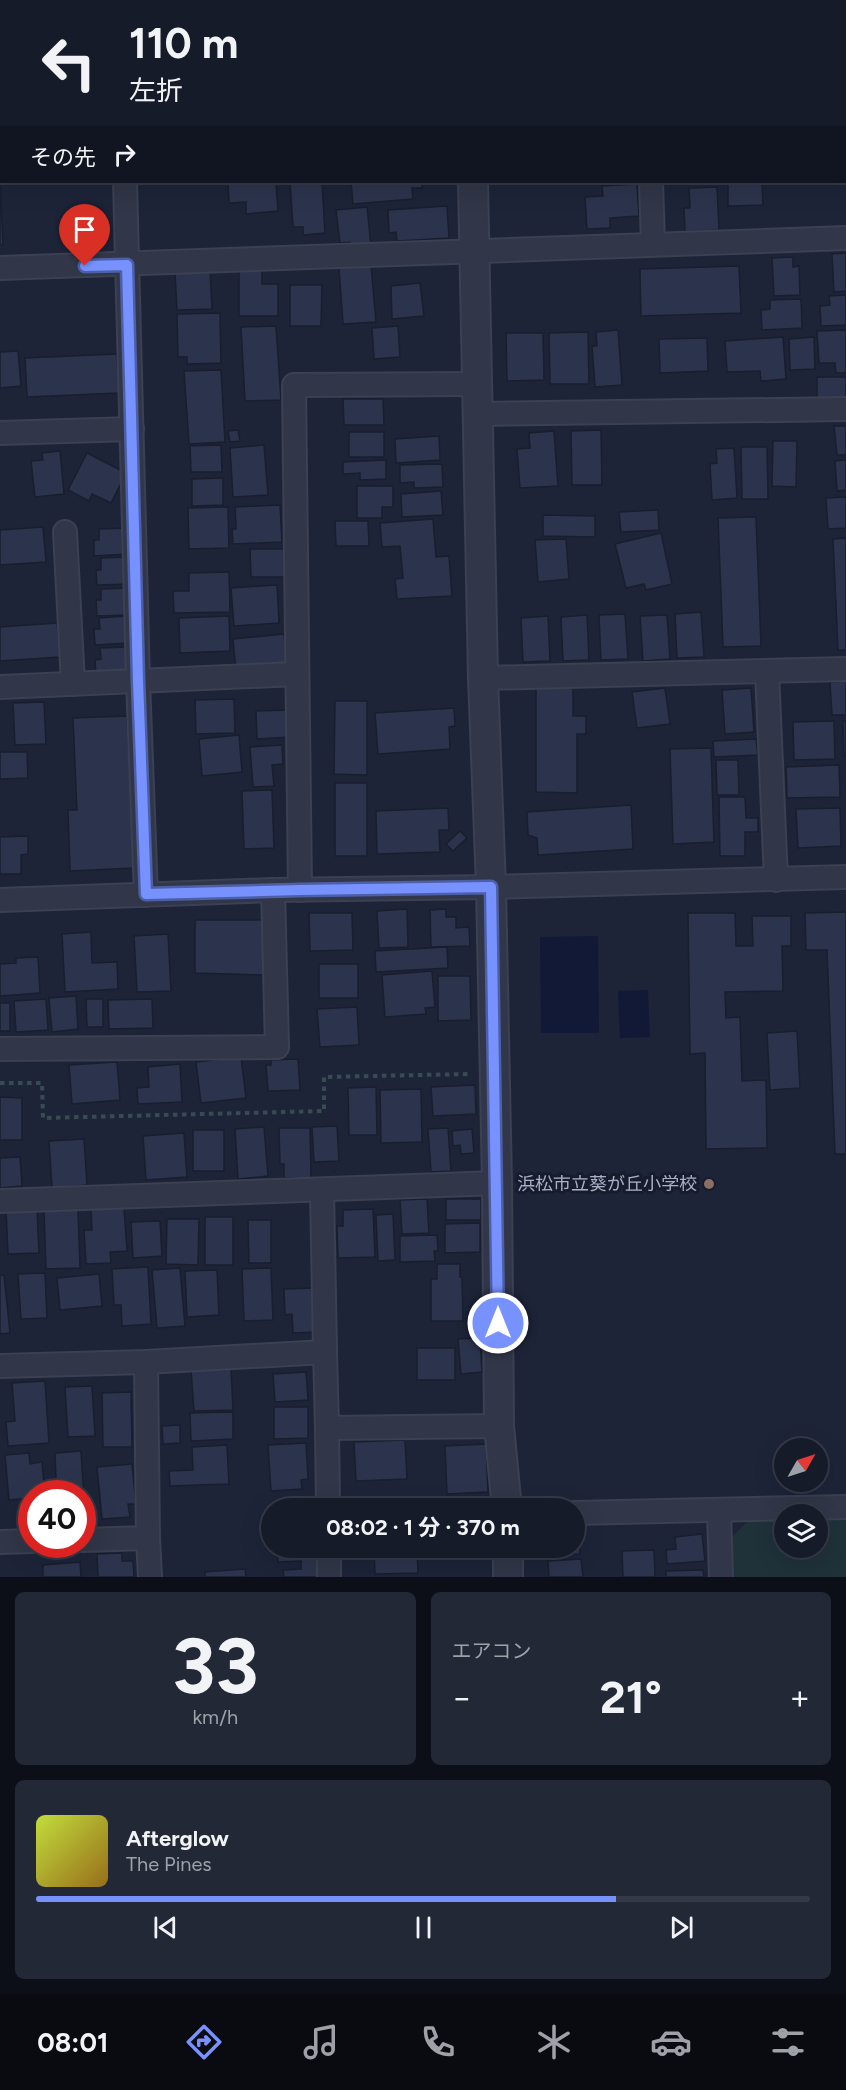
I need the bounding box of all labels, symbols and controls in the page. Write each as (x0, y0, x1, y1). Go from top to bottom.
text: 110 m (129, 18, 238, 69)
icon: left (30, 24, 108, 102)
text: 左折 (129, 74, 183, 107)
icon: right (108, 138, 141, 171)
text: その先 (30, 144, 96, 171)
pin (59, 204, 110, 266)
icon: arrive (68, 213, 101, 246)
place label: 浜松市立葵が丘小学校 (517, 1173, 697, 1195)
marker: 浜松市立葵が丘小学校 (702, 1177, 716, 1191)
position arrow (466, 1291, 530, 1355)
north arrow (774, 1438, 828, 1492)
map controls (774, 1438, 828, 1558)
speed limit sign: 40 (18, 1480, 96, 1558)
button: layers (774, 1504, 828, 1558)
text: 08:02 · 1 分 · 370 m (326, 1514, 520, 1541)
text: 33 (172, 1619, 259, 1713)
text: エアコン (452, 1639, 532, 1663)
text: 21° (600, 1670, 662, 1724)
text: − (452, 1678, 472, 1717)
text: + (789, 1678, 810, 1717)
text: km/h (192, 1705, 238, 1729)
text: Afterglow (126, 1825, 229, 1852)
text: The Pines (126, 1852, 212, 1876)
icon: previous (149, 1911, 182, 1944)
icon: pause (407, 1911, 440, 1944)
icon: next (665, 1911, 698, 1944)
icon: directions (183, 2021, 225, 2063)
icon: music (300, 2021, 342, 2063)
icon: phone (417, 2021, 459, 2063)
icon: climate (533, 2021, 575, 2063)
icon: car (650, 2021, 692, 2063)
icon: filters (767, 2021, 809, 2063)
text: 08:01 (37, 2026, 108, 2059)

